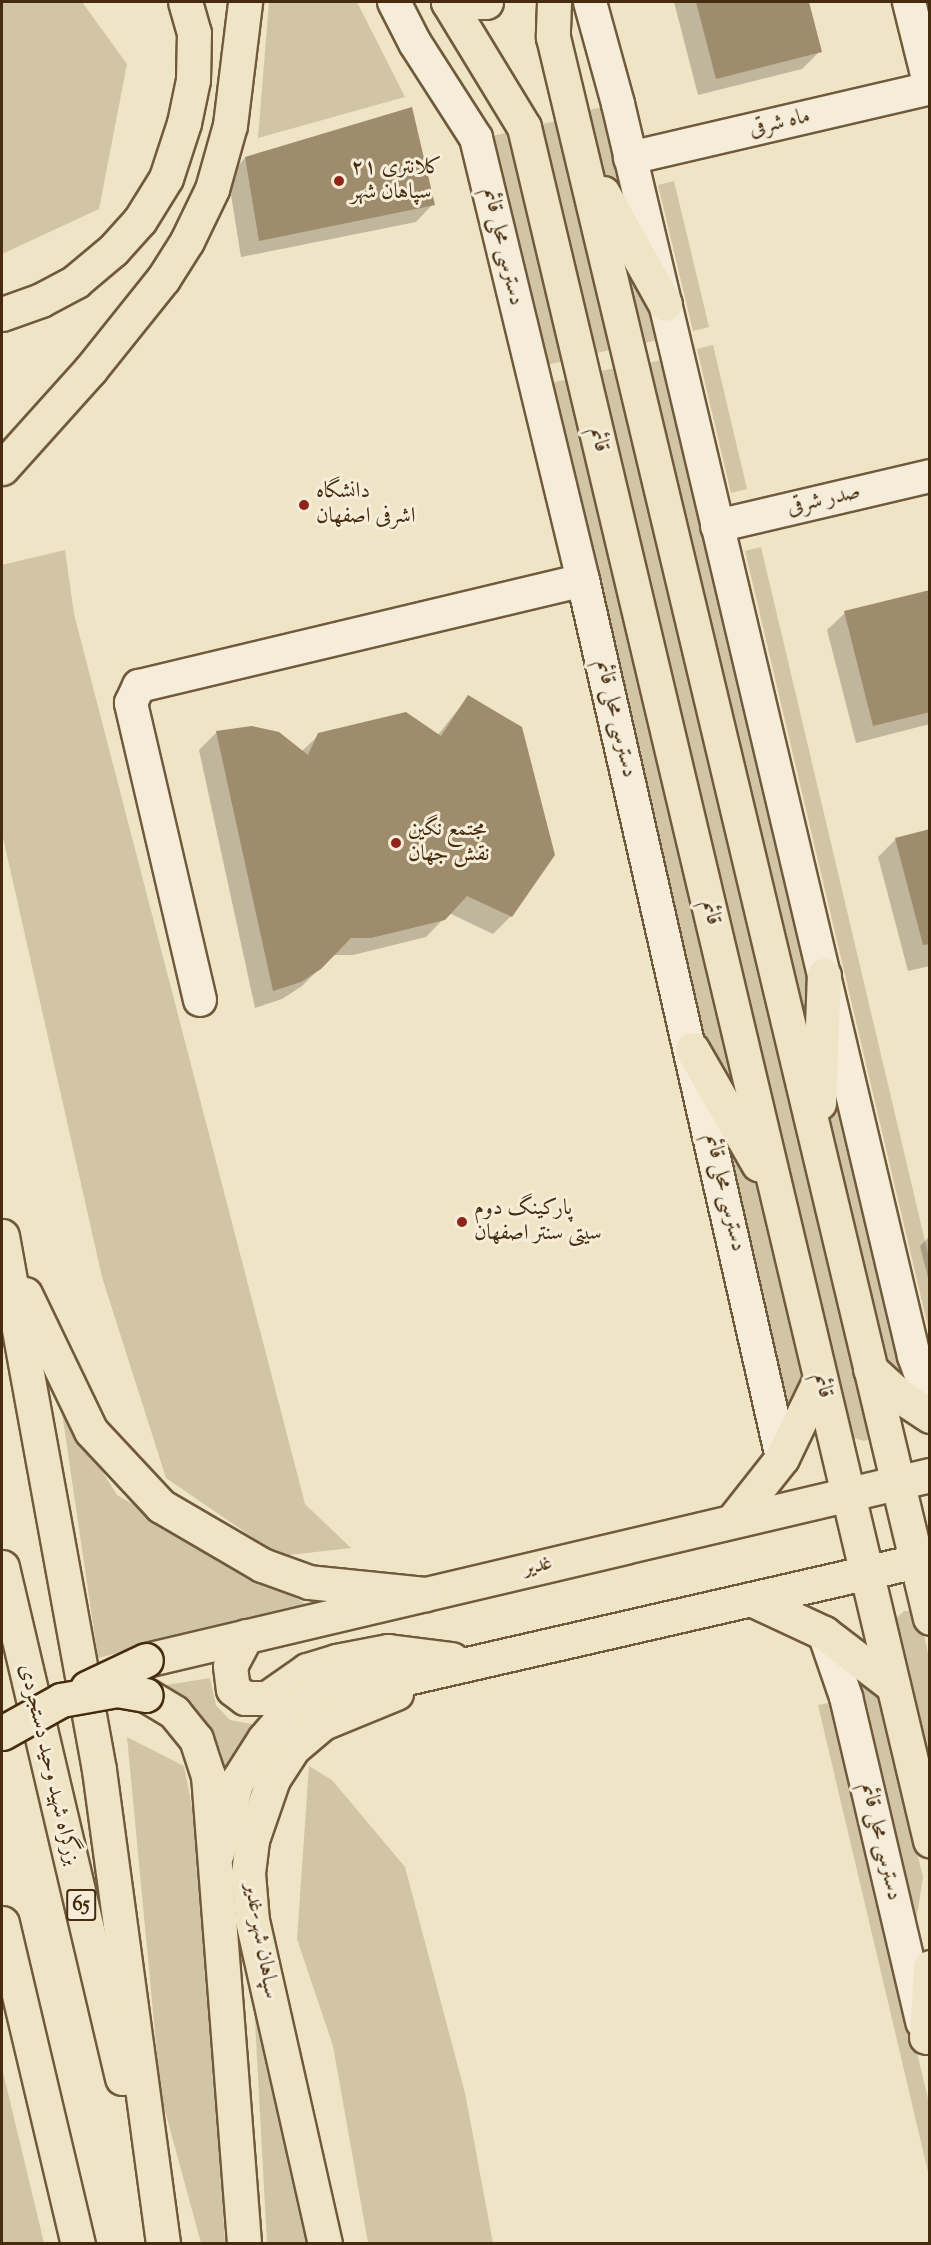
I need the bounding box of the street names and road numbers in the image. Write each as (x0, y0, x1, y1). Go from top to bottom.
street label: ماه شرقی (747, 104, 813, 144)
street label: دسترسی محلی قائم (476, 186, 528, 308)
street label: قائم (582, 425, 614, 455)
street label: صدر شرقی (785, 480, 863, 522)
street label: دسترسی محلی قائم (589, 658, 641, 780)
street label: قائم (694, 898, 726, 928)
street label: دسترسی محلی قائم (698, 1132, 750, 1254)
street label: قائم (806, 1371, 838, 1401)
street label: غدیر (521, 1551, 555, 1583)
street label: بزرگراه شهید وحید دستجردی (12, 1662, 84, 1868)
street label: دسترسی محلی قائم (854, 1781, 906, 1903)
street label: سپاهان شهر-غدیر (237, 1881, 283, 2001)
road number: 65 (66, 1887, 96, 1923)

